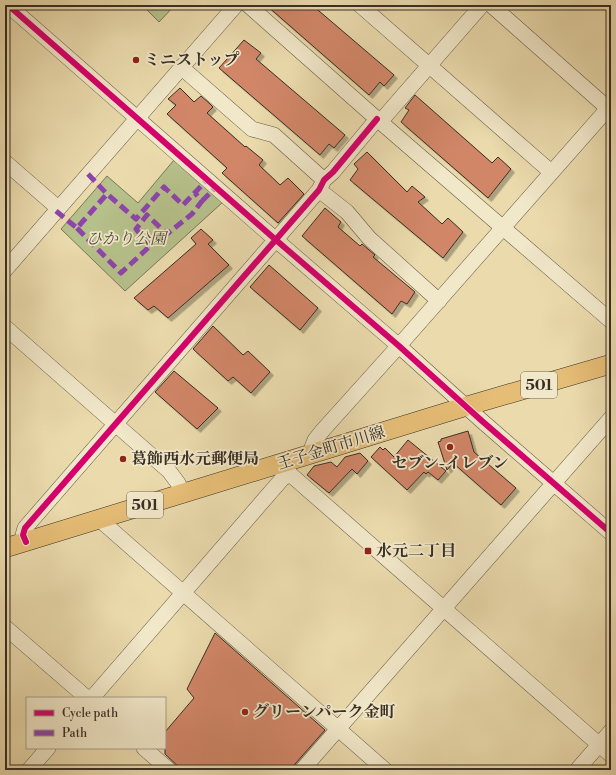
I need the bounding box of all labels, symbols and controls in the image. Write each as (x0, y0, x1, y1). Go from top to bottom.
place label: ミニストップ (144, 50, 240, 70)
marker: ミニストップ (131, 55, 141, 65)
park label: ひかり公園 (86, 229, 169, 249)
road number: 501 (521, 372, 557, 398)
street label: 王子金町市川線 (275, 422, 387, 474)
marker: セブン-イレブン (445, 442, 455, 452)
place label: 葛飾西水元郵便局 (131, 449, 259, 469)
place label: セブン-イレブン (391, 453, 509, 473)
marker: 葛飾西水元郵便局 (118, 454, 128, 464)
road number: 501 (127, 492, 163, 518)
place label: 水元二丁目 (376, 541, 456, 561)
marker: 水元二丁目 (363, 546, 373, 556)
legend (26, 697, 166, 749)
place label: グリーンパーク金町 (253, 702, 396, 722)
text: Cycle path (62, 706, 118, 721)
marker: グリーンパーク金町 (240, 707, 250, 717)
text: Path (62, 726, 87, 741)

